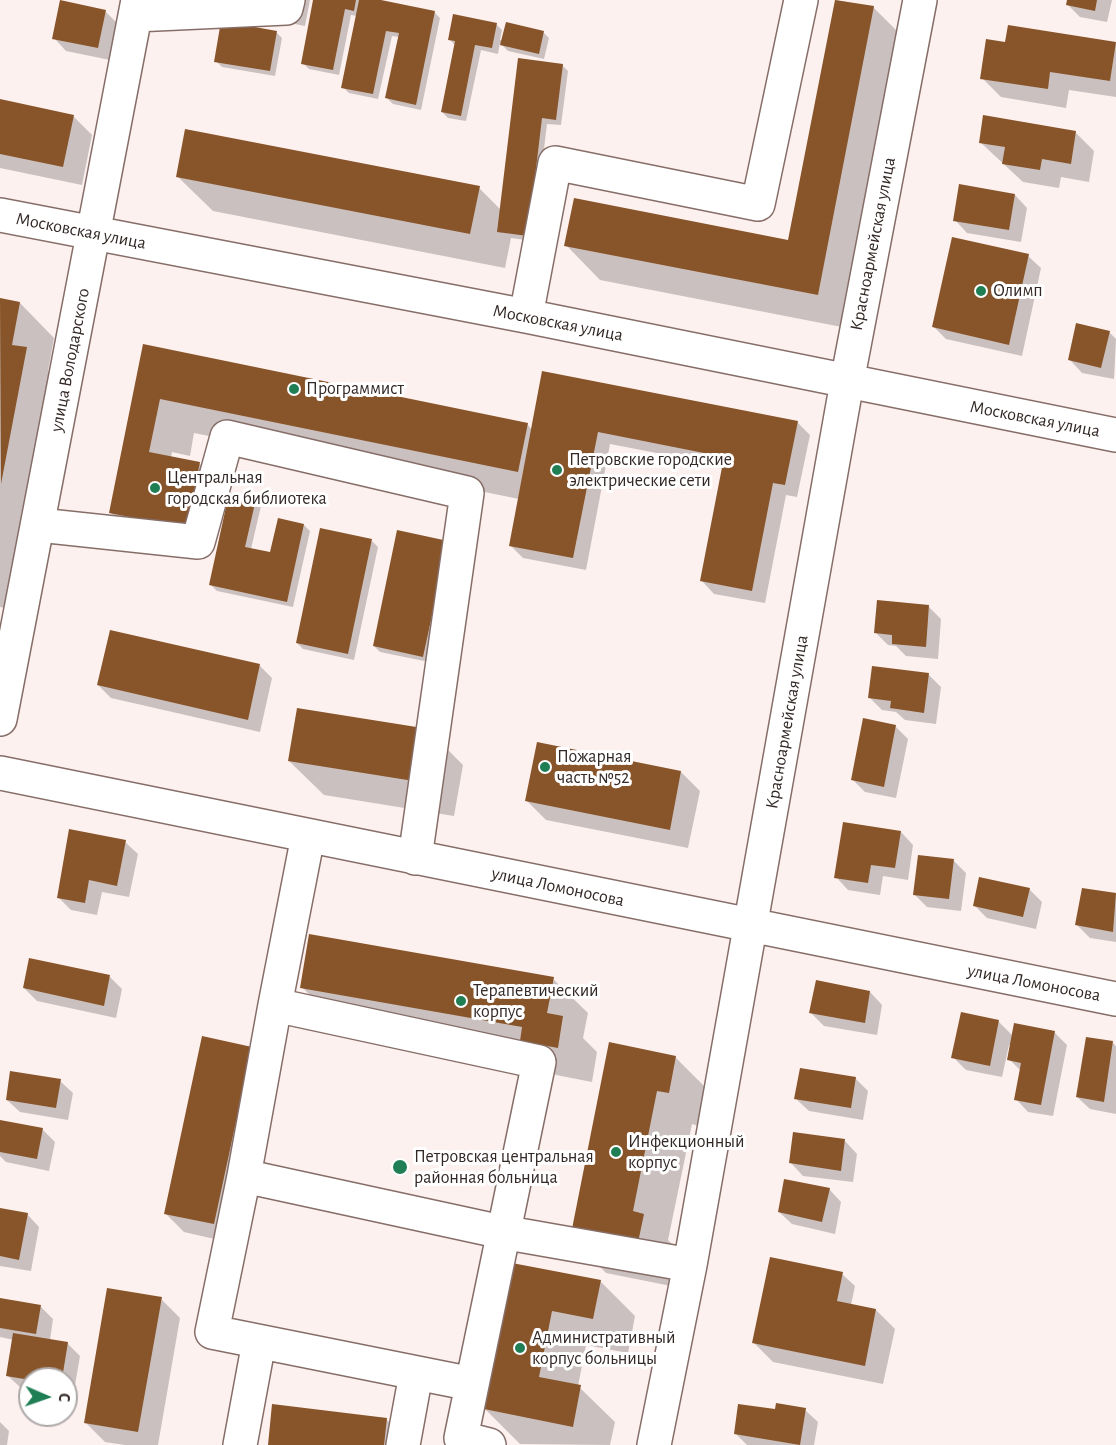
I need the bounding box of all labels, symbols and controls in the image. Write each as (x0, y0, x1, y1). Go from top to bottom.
street label: Красноармейская улица (846, 155, 900, 333)
street label: Московская улица (14, 208, 148, 254)
place label: Олимп (993, 280, 1043, 302)
marker: Олимп (974, 284, 988, 298)
street label: улица Володарского (45, 286, 95, 434)
street label: Московская улица (491, 300, 625, 346)
place label: Программист (306, 378, 404, 400)
marker: Программист (287, 382, 301, 396)
street label: Московская улица (968, 396, 1102, 442)
place label: Петровские городские электрические сети (569, 449, 732, 492)
marker: Петровские городские электрические сети (550, 463, 564, 477)
place label: Центральная городская библиотека (167, 467, 327, 510)
marker: Центральная городская библиотека (148, 481, 162, 495)
street label: Красноармейская улица (761, 633, 813, 811)
place label: Пожарная часть №52 (557, 746, 632, 789)
marker: Пожарная часть №52 (538, 760, 552, 774)
street label: улица Ломоносова (490, 862, 626, 912)
street label: улица Ломоносова (966, 960, 1102, 1006)
place label: Терапевтический корпус (473, 980, 599, 1022)
marker: Терапевтический корпус (454, 994, 468, 1008)
place label: Инфекционный корпус (628, 1131, 745, 1174)
marker: Инфекционный корпус (609, 1145, 623, 1159)
place label: Петровская центральная районная больница (414, 1146, 594, 1188)
marker: Петровская центральная районная больница (391, 1158, 409, 1176)
place label: Административный корпус больницы (532, 1327, 676, 1370)
marker: Административный корпус больницы (513, 1341, 527, 1355)
north arrow (18, 1367, 78, 1427)
text: С (56, 1393, 72, 1402)

